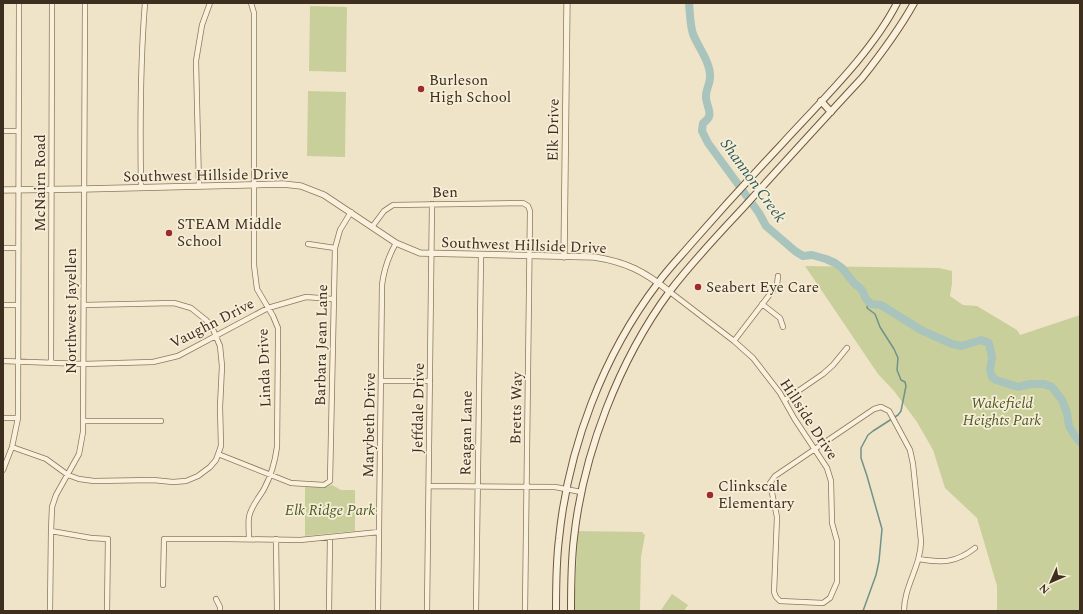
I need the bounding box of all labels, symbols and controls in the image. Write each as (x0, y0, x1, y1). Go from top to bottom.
place label: Burleson High School (429, 69, 511, 109)
marker: Burleson High School (416, 84, 426, 94)
street label: Elk Drive (541, 98, 566, 162)
street label: McNairn Road (29, 134, 52, 232)
water label: Shannon Creek (714, 134, 792, 228)
street label: Southwest Hillside Drive (123, 163, 289, 188)
street label: Ben (432, 181, 458, 204)
place label: STEAM Middle School (177, 213, 282, 253)
marker: STEAM Middle School (164, 228, 174, 238)
street label: Southwest Hillside Drive (441, 231, 607, 260)
street label: Northwest Jayellen (60, 248, 83, 374)
place label: Seabert Eye Care (706, 276, 819, 299)
marker: Seabert Eye Care (693, 282, 703, 292)
street label: Barbara Jean Lane (309, 284, 334, 406)
street label: Vaughn Drive (166, 292, 258, 355)
street label: Linda Drive (252, 328, 277, 408)
street label: Jeffdale Drive (406, 362, 431, 454)
street label: Bretts Way (504, 371, 529, 445)
street label: Marybeth Drive (357, 372, 382, 478)
street label: Hillside Drive (774, 374, 844, 465)
street label: Reagan Lane (454, 390, 479, 476)
park label: Wakefield Heights Park (963, 392, 1041, 432)
place label: Clinkscale Elementary (718, 475, 795, 515)
marker: Clinkscale Elementary (705, 490, 715, 500)
park label: Elk Ridge Park (285, 499, 375, 522)
north arrow (1031, 562, 1071, 602)
text: N (1035, 580, 1053, 598)

